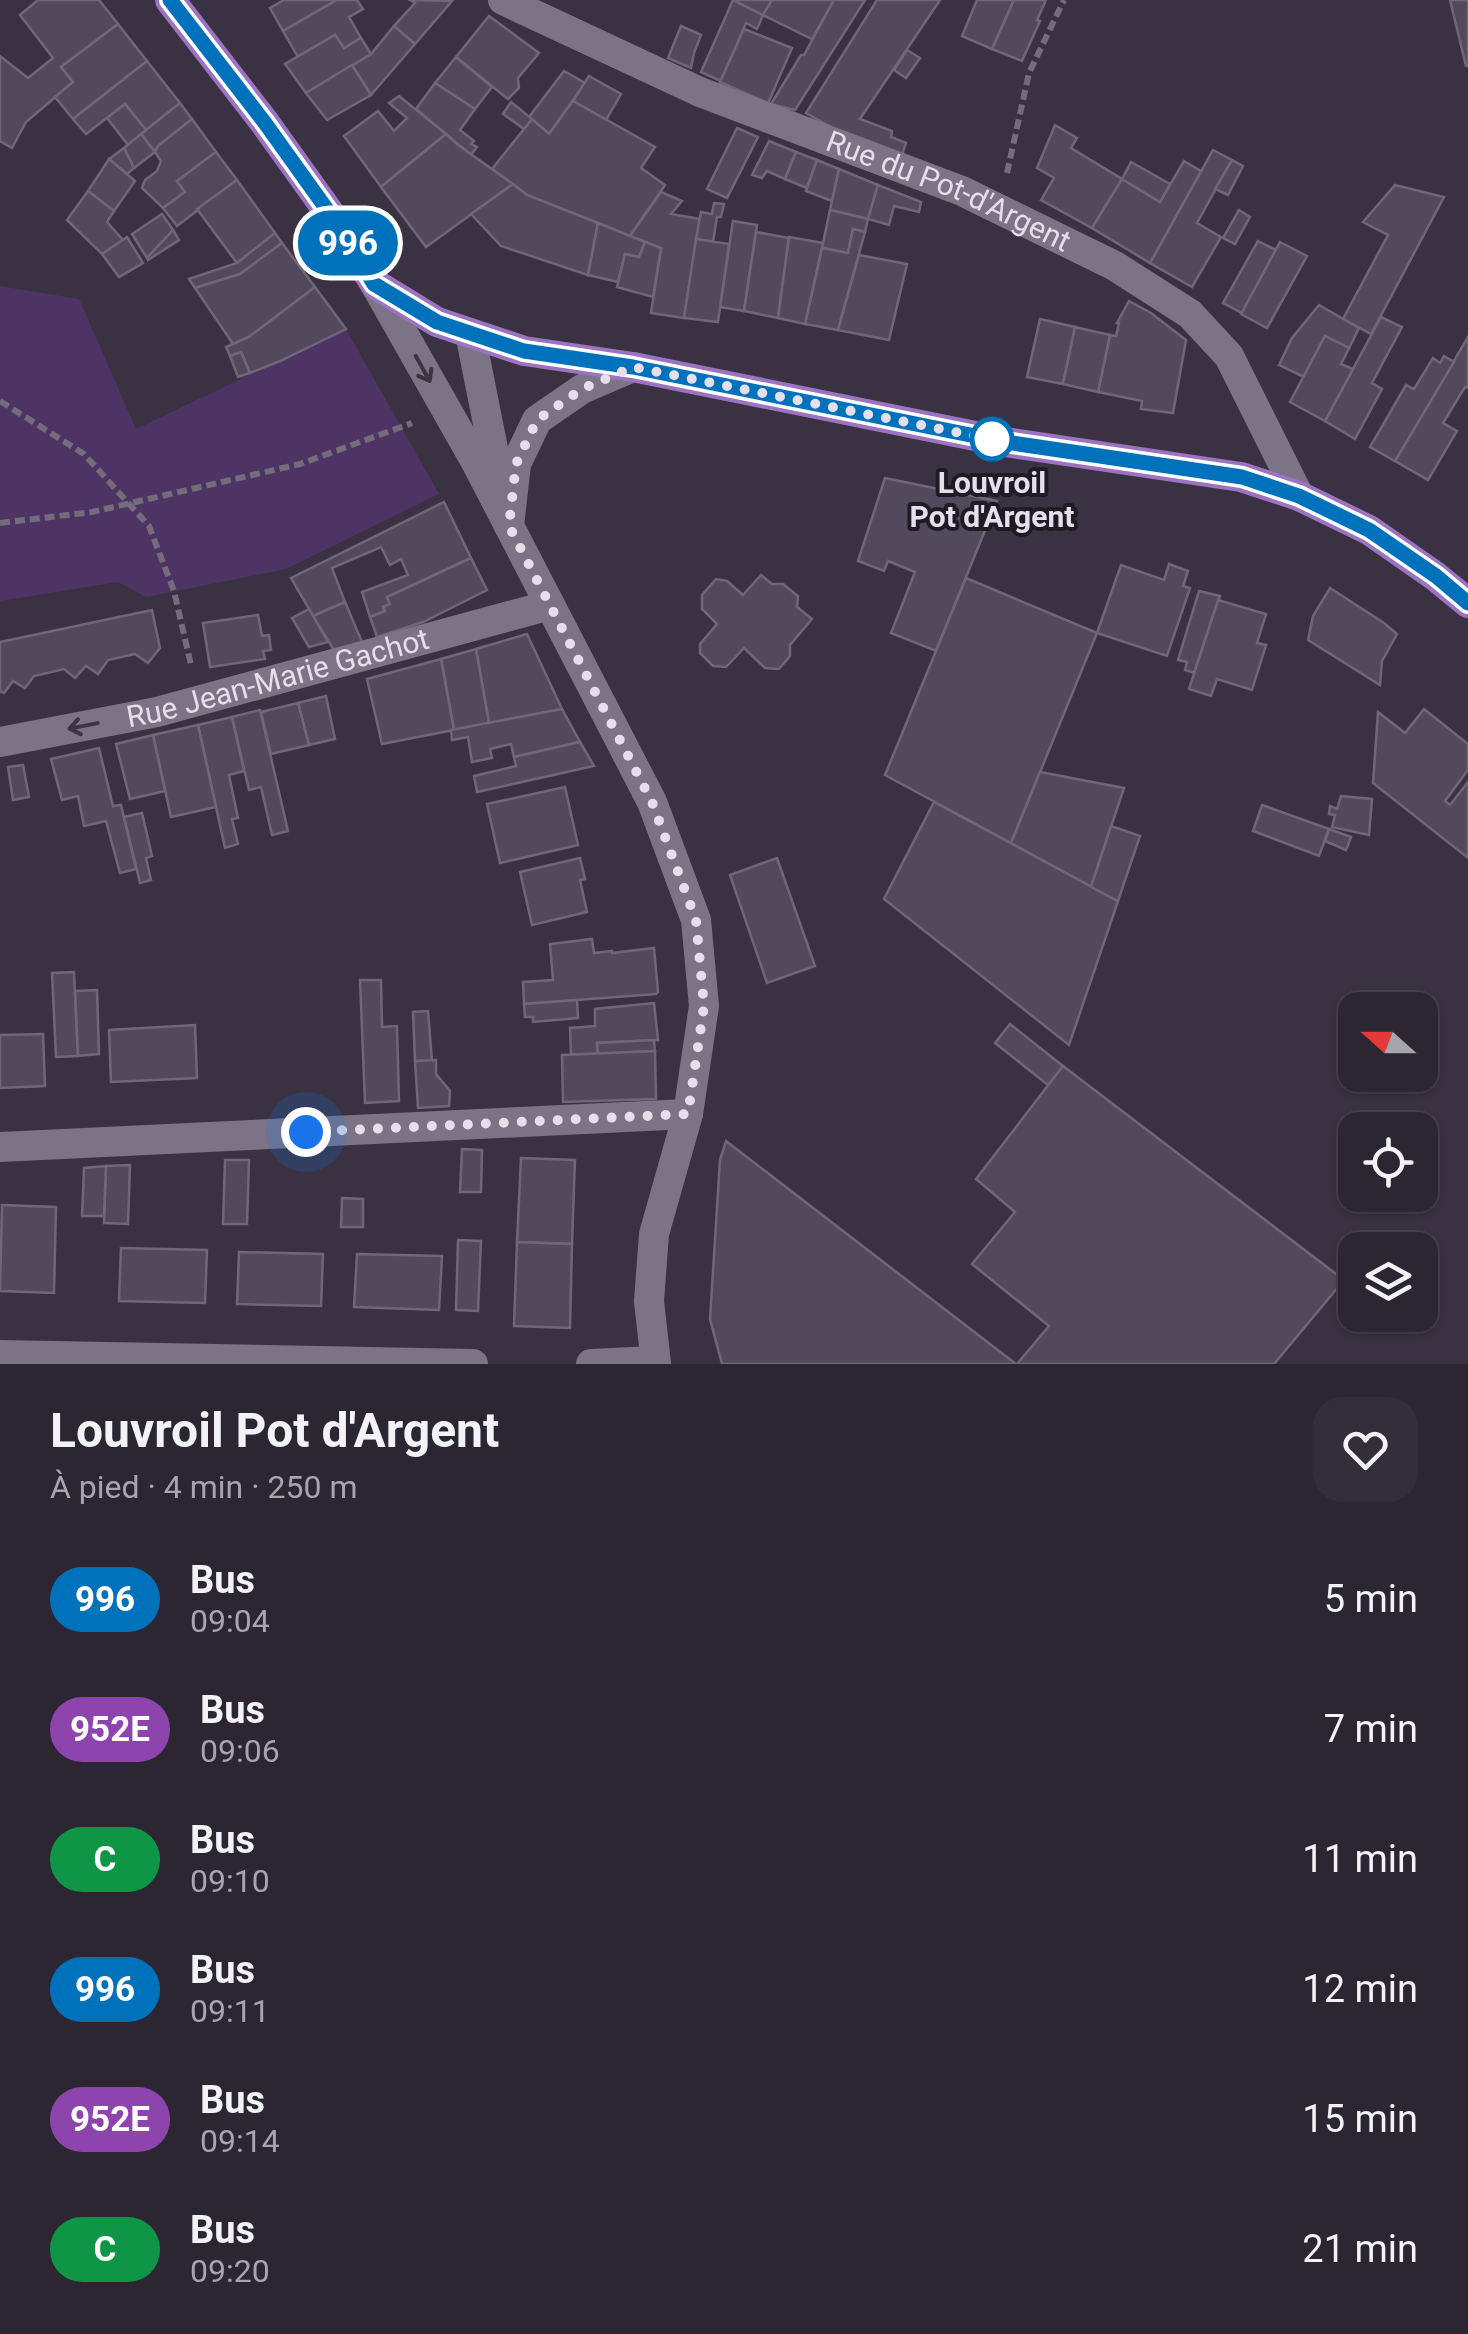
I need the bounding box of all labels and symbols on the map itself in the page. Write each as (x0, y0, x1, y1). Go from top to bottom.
street label: Rue du Pot-d'Argent (822, 123, 1077, 259)
line badge: 996 (290, 210, 406, 276)
one-way arrow (413, 354, 433, 384)
marker: Louvroil Pot d'Argent (971, 418, 1013, 460)
place label: Louvroil Pot d'Argent (910, 465, 1074, 534)
street label: Rue Jean-Marie Gachot (124, 621, 432, 734)
one-way arrow (68, 717, 100, 736)
north arrow (1338, 992, 1438, 1092)
your location (281, 1107, 331, 1157)

